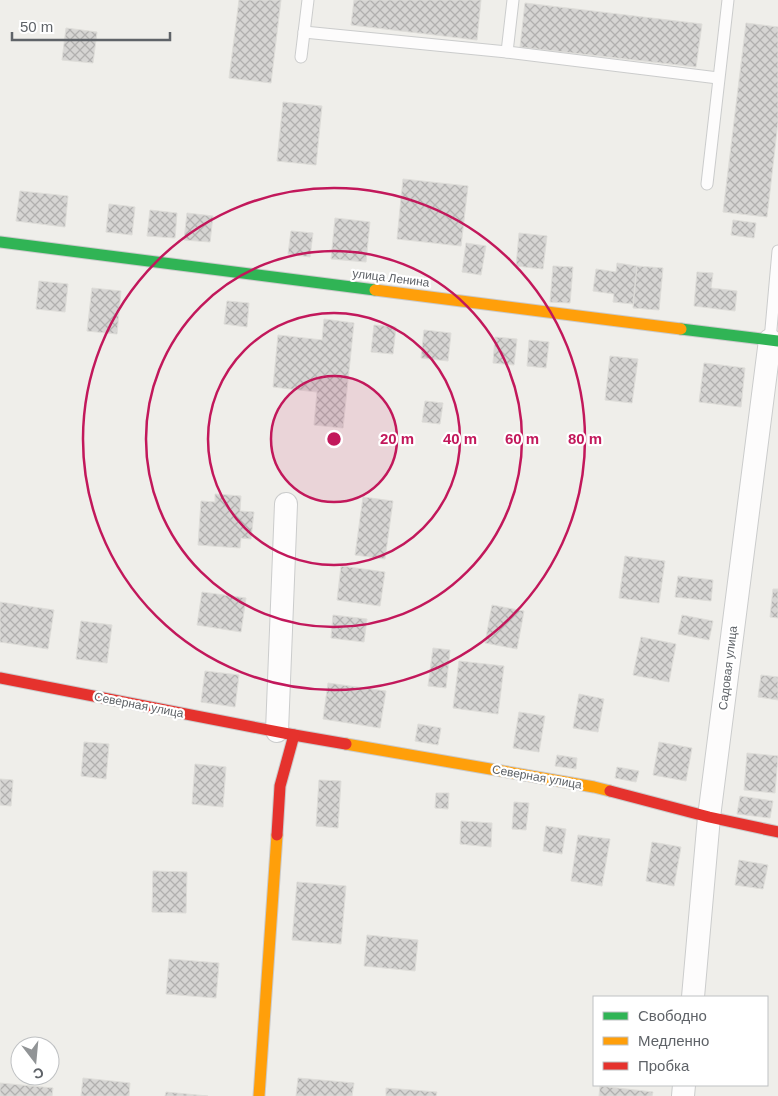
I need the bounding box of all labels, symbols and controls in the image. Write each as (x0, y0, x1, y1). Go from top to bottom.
scale bar (12, 10, 170, 42)
text: 50 m (20, 18, 53, 35)
street label: улица Ленина (352, 266, 431, 290)
centre of rings (325, 430, 343, 448)
text: 20 m (380, 430, 414, 447)
text: 40 m (443, 430, 477, 447)
text: 60 m (505, 430, 539, 447)
text: 80 m (568, 430, 602, 447)
street label: Садовая улица (716, 625, 740, 711)
street label: Северная улица (93, 689, 185, 721)
street label: Северная улица (491, 762, 583, 792)
legend (593, 996, 768, 1086)
text: Свободно (638, 1007, 707, 1024)
text: Медленно (638, 1032, 709, 1049)
north arrow (10, 1036, 60, 1086)
text: Пробка (638, 1057, 690, 1074)
text: С (32, 1064, 46, 1083)

